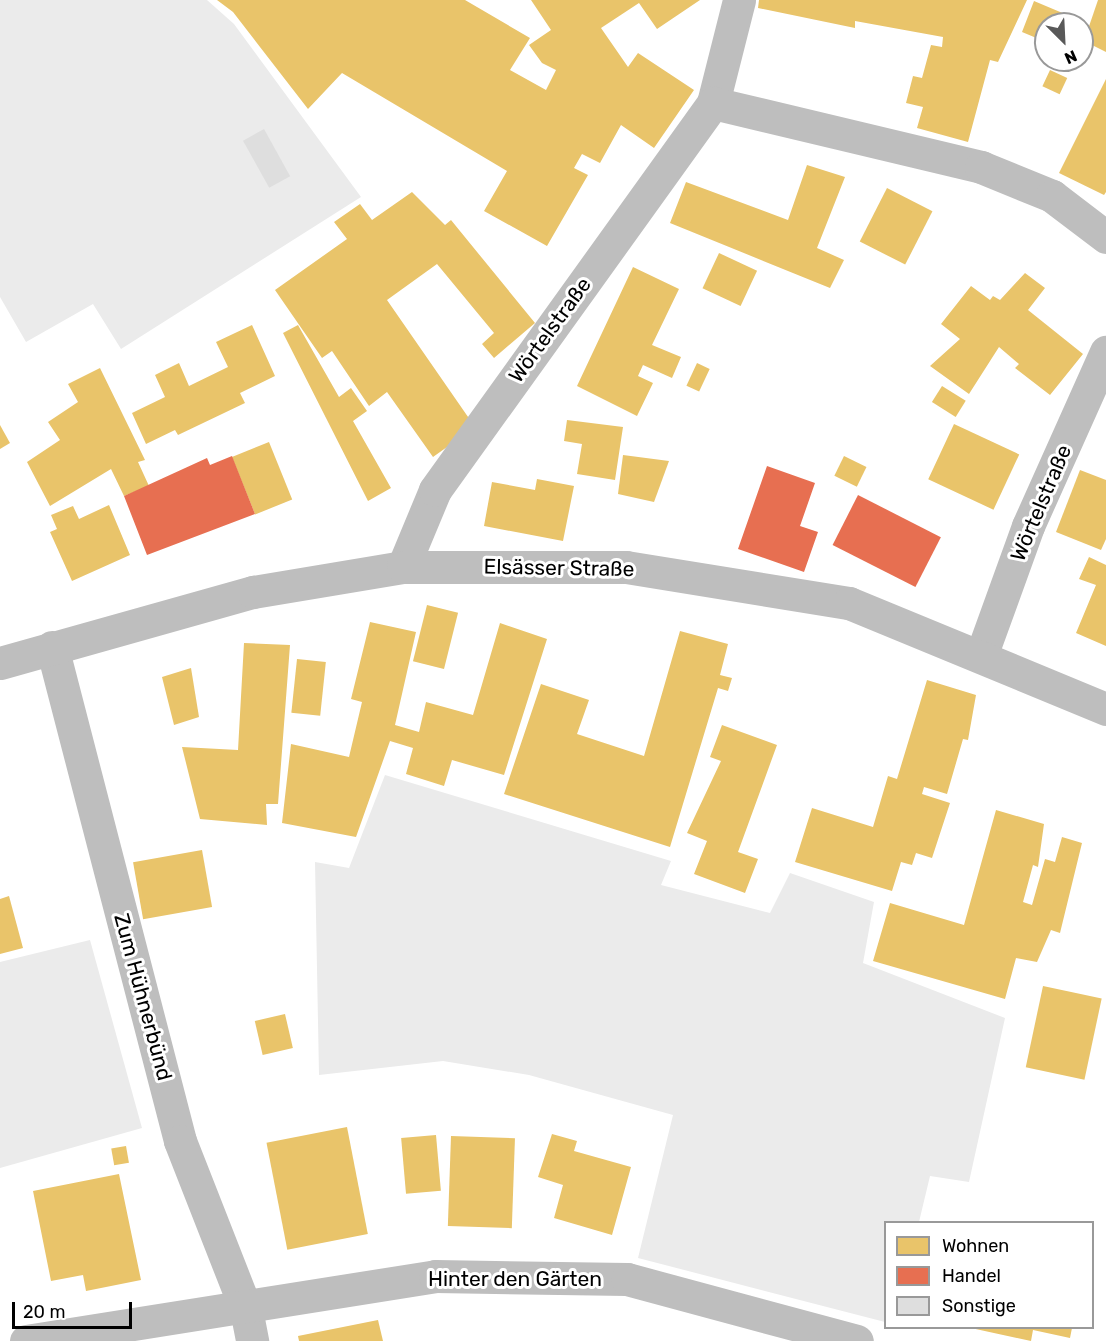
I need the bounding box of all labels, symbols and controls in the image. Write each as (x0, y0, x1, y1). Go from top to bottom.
north arrow (1034, 12, 1094, 72)
text: N (1062, 46, 1080, 68)
street label: Wörtelstraße (503, 272, 597, 388)
street label: Wörtelstraße (1005, 441, 1077, 565)
street label: Elsässer Straße (483, 554, 635, 582)
street label: Zum Hühnerbünd (109, 911, 177, 1083)
legend (884, 1221, 1094, 1329)
text: Wohnen (942, 1235, 1009, 1257)
text: Handel (942, 1265, 1001, 1287)
street label: Hinter den Gärten (428, 1266, 602, 1292)
scale bar (15, 1290, 135, 1328)
text: Sonstige (942, 1295, 1016, 1317)
text: 20 m (23, 1301, 65, 1323)

